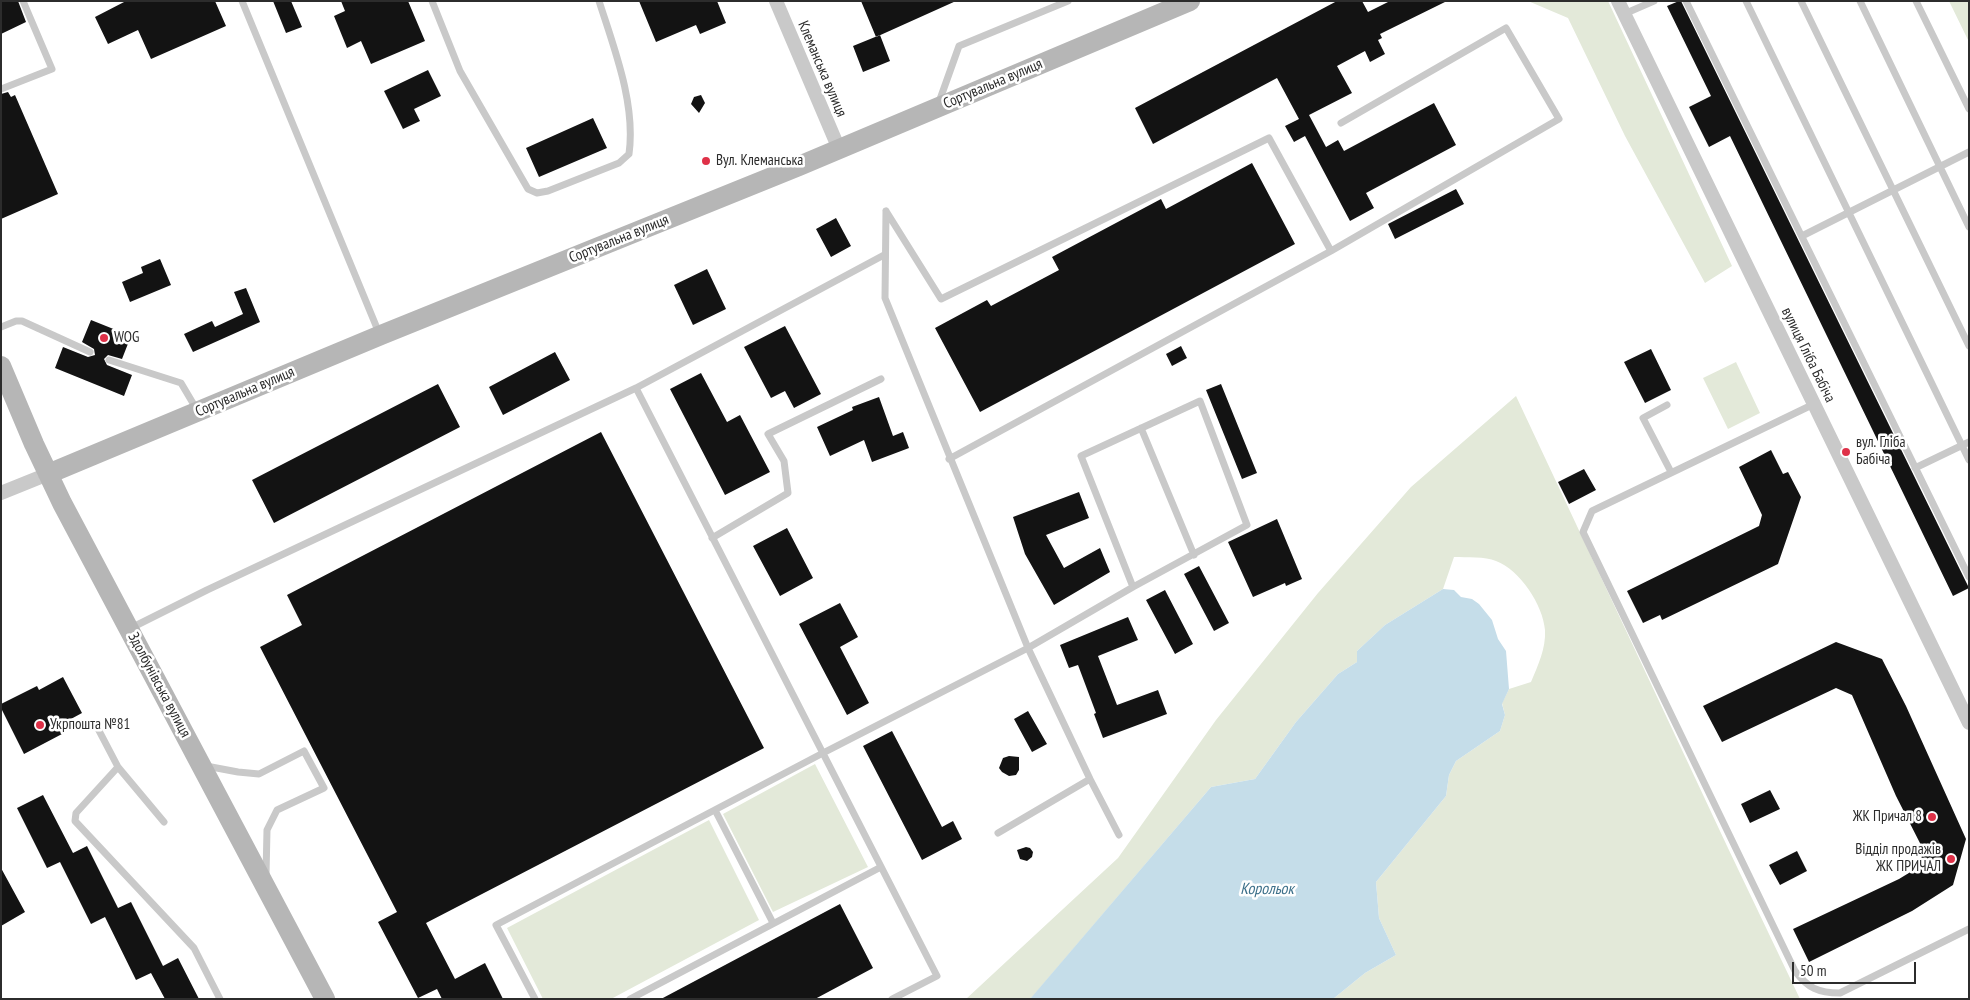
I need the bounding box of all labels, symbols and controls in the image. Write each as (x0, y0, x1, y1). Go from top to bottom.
street label: Клеманська вулиця (794, 18, 850, 120)
street label: Сортувальна вулиця (941, 55, 1045, 113)
place label: Вул. Клеманська (716, 152, 803, 170)
marker: Вул. Клеманська (700, 155, 712, 167)
street label: Сортувальна вулиця (567, 211, 671, 267)
street label: вулиця Гліба Бабіча (1777, 305, 1839, 405)
place label: WOG (114, 329, 139, 347)
marker: WOG (98, 332, 110, 344)
street label: Сортувальна вулиця (193, 363, 297, 421)
place label: вул. Гліба Бабіча (1856, 434, 1905, 469)
marker: вул. Гліба Бабіча (1840, 446, 1852, 458)
street label: Здолбунівська вулиця (124, 630, 194, 740)
place label: Укрпошта №81 (50, 716, 130, 734)
marker: Укрпошта №81 (34, 719, 46, 731)
place label: ЖК Причал 8 (1853, 808, 1922, 826)
marker: ЖК Причал 8 (1926, 811, 1938, 823)
place label: Відділ продажів ЖК ПРИЧАЛ (1855, 841, 1941, 876)
marker: Відділ продажів ЖК ПРИЧАЛ (1945, 853, 1957, 865)
water label: Корольок (1240, 879, 1294, 899)
scale bar (1795, 952, 1919, 984)
text: 50 m (1800, 961, 1826, 980)

